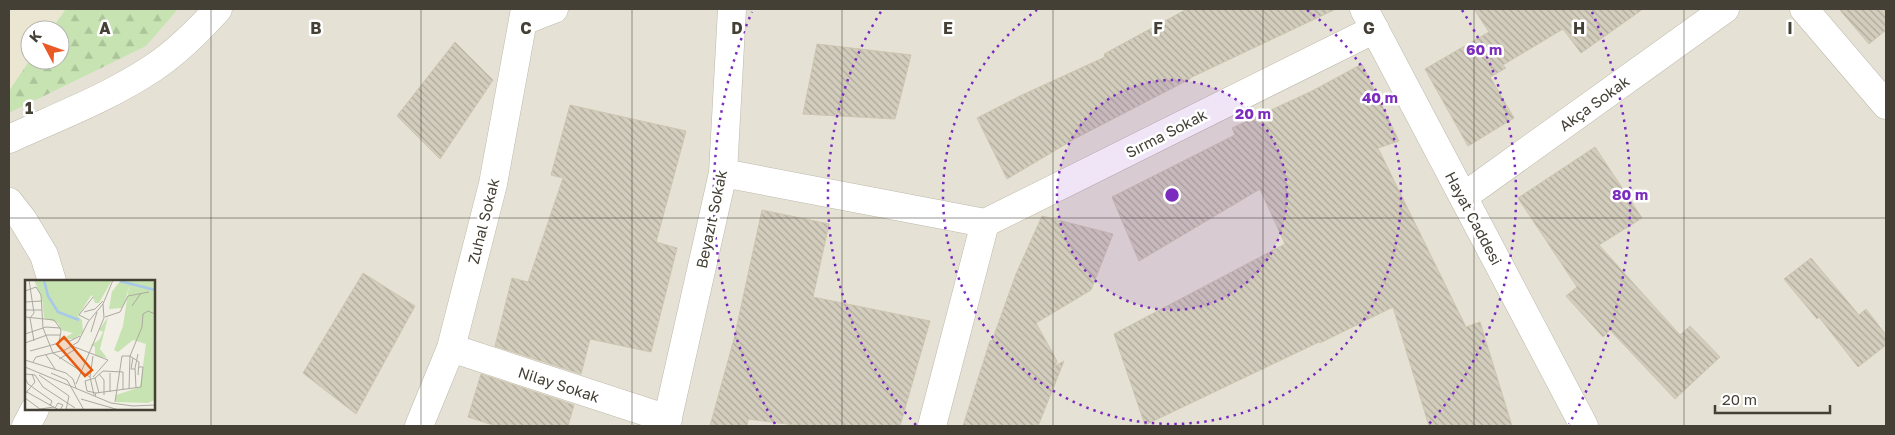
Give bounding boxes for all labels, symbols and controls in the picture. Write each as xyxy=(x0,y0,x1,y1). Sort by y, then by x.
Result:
text: A xyxy=(99,18,111,38)
text: B xyxy=(310,18,322,38)
text: C xyxy=(520,18,532,38)
text: D xyxy=(731,18,743,38)
text: E xyxy=(943,18,953,38)
text: F xyxy=(1153,18,1163,38)
text: G xyxy=(1363,18,1375,38)
text: H xyxy=(1573,18,1585,38)
text: I xyxy=(1787,18,1793,38)
north arrow xyxy=(20,20,70,70)
text: K xyxy=(25,27,45,46)
text: 60 m xyxy=(1466,40,1502,58)
street label: Akça Sokak xyxy=(1555,71,1633,135)
text: 40 m xyxy=(1362,88,1398,106)
text: 1 xyxy=(25,98,33,118)
text: 20 m xyxy=(1235,104,1271,122)
street label: Sırma Sokak xyxy=(1122,105,1210,161)
street label: Beyazıt Sokak xyxy=(692,168,730,270)
street label: Hayat Caddesi xyxy=(1442,168,1506,268)
street label: Zuhal Sokak xyxy=(464,176,502,266)
text: 80 m xyxy=(1612,185,1648,203)
centre of rings xyxy=(1163,186,1181,204)
inset map xyxy=(25,280,155,410)
street label: Nilay Sokak xyxy=(516,362,602,406)
scale bar xyxy=(1715,382,1830,414)
text: 20 m xyxy=(1722,390,1757,408)

